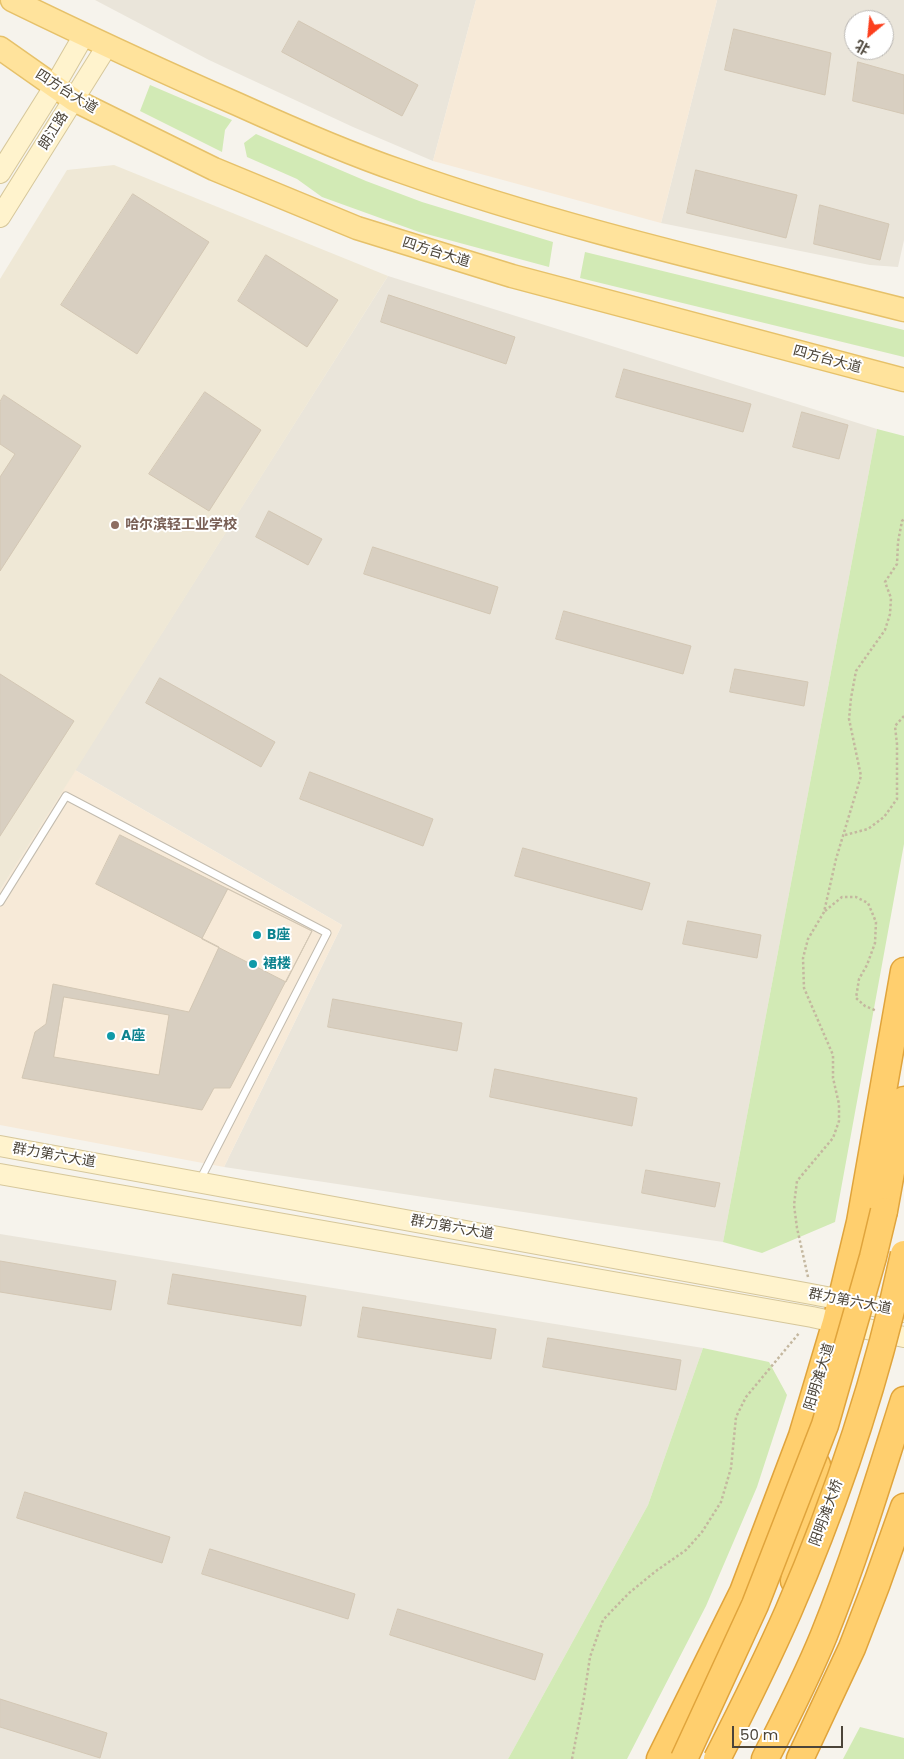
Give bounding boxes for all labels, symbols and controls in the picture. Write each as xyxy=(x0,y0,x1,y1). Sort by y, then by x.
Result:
north arrow xyxy=(844,10,894,60)
text: 北 xyxy=(852,35,873,59)
street label: 四方台大道 xyxy=(32,66,100,118)
street label: 朗江路 xyxy=(36,109,72,153)
street label: 四方台大道 xyxy=(400,235,472,271)
street label: 四方台大道 xyxy=(791,343,863,377)
place label: 哈尔滨轻工业学校 xyxy=(125,517,237,533)
marker: 哈尔滨轻工业学校 xyxy=(109,519,121,531)
place label: B座 xyxy=(267,927,290,943)
marker: B座 xyxy=(251,929,263,941)
place label: 裙楼 xyxy=(263,956,291,972)
marker: 裙楼 xyxy=(247,958,259,970)
place label: A座 xyxy=(121,1028,145,1044)
marker: A座 xyxy=(105,1030,117,1042)
street label: 群力第六大道 xyxy=(11,1140,97,1172)
street label: 群力第六大道 xyxy=(409,1212,495,1244)
street label: 群力第六大道 xyxy=(807,1286,893,1318)
street label: 阳明滩大道 xyxy=(802,1341,838,1413)
street label: 阳明滩大桥 xyxy=(807,1477,847,1549)
scale bar xyxy=(734,1716,845,1748)
text: 50 m xyxy=(740,1724,778,1745)

